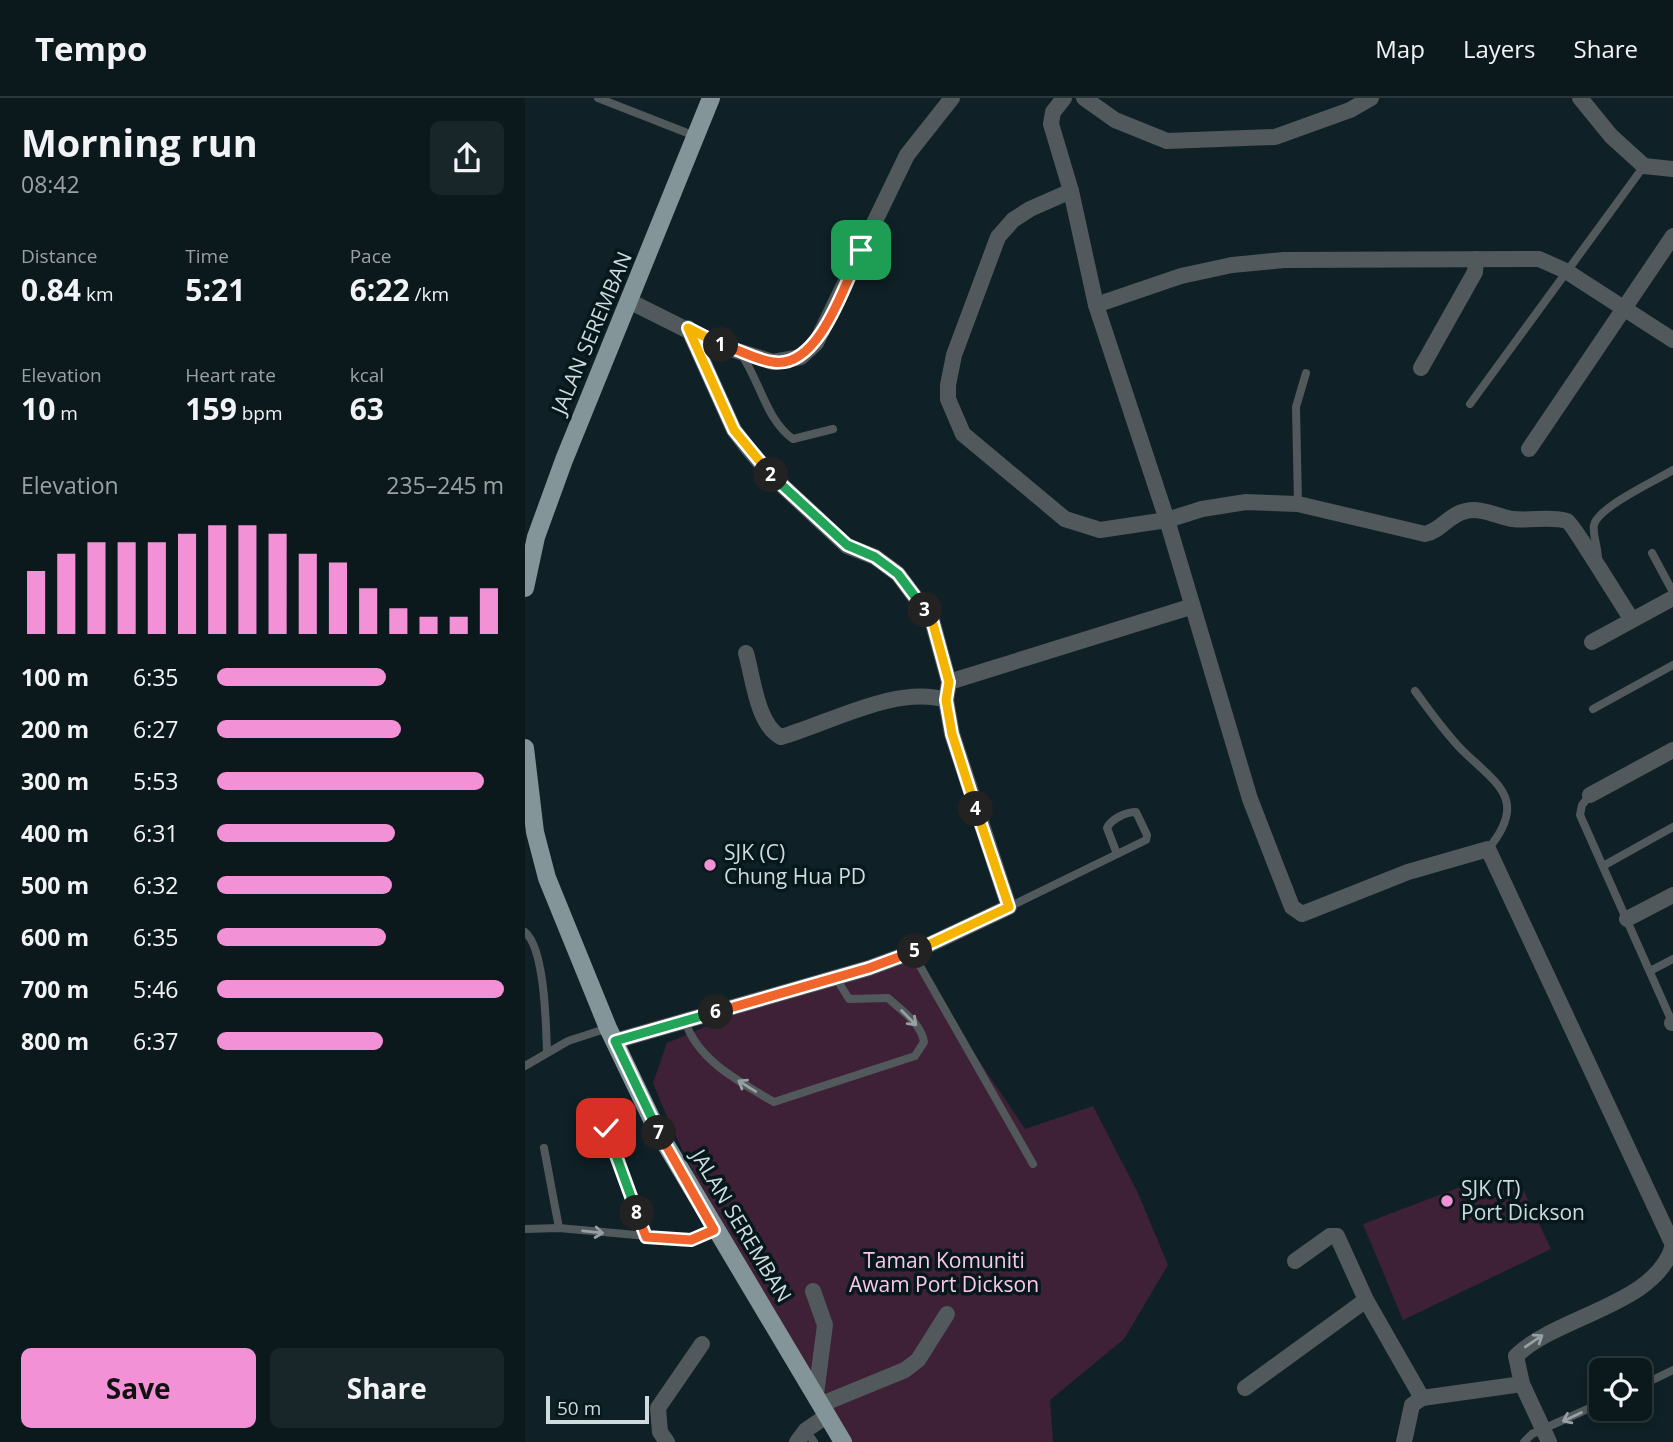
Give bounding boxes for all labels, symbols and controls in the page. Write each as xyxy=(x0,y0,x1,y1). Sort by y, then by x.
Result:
text: Tempo xyxy=(35,26,147,71)
text: Map xyxy=(1375,32,1425,65)
text: Layers xyxy=(1463,32,1536,65)
text: Share xyxy=(1574,32,1638,65)
text: Morning run xyxy=(21,116,258,168)
button: share xyxy=(430,121,504,195)
text: 08:42 xyxy=(21,168,80,200)
pin xyxy=(831,220,891,280)
icon: arrive xyxy=(842,231,880,269)
text: Distance xyxy=(21,243,97,269)
text: Time xyxy=(185,243,229,269)
text: Pace xyxy=(350,243,391,269)
street label: JALAN SEREMBAN xyxy=(543,247,638,420)
text: 0.84 xyxy=(21,269,81,310)
text: 5:21 xyxy=(185,269,245,310)
text: 6:22 xyxy=(350,269,410,310)
text: km xyxy=(81,281,114,307)
text: /km xyxy=(410,281,449,307)
pin: 1 xyxy=(703,328,739,362)
text: 1 xyxy=(715,331,726,357)
text: Elevation xyxy=(21,362,102,388)
text: Heart rate xyxy=(185,362,276,388)
text: kcal xyxy=(350,362,384,388)
text: 10 xyxy=(21,388,55,429)
text: 159 xyxy=(185,388,237,429)
text: 63 xyxy=(350,388,384,429)
text: m xyxy=(55,400,78,426)
text: bpm xyxy=(237,400,283,426)
pin: 2 xyxy=(754,458,789,492)
text: 2 xyxy=(765,461,776,487)
text: Elevation xyxy=(21,469,119,501)
text: 235–245 m xyxy=(386,469,504,501)
pin: 3 xyxy=(907,592,943,628)
text: 3 xyxy=(919,596,930,622)
text: 100 m xyxy=(21,661,89,693)
text: 6:35 xyxy=(133,661,179,693)
text: 200 m xyxy=(21,713,89,745)
text: 6:27 xyxy=(133,713,179,745)
text: 300 m xyxy=(21,765,89,797)
text: 5:53 xyxy=(133,765,179,797)
pin: 4 xyxy=(959,792,993,826)
text: 4 xyxy=(970,795,981,821)
text: 400 m xyxy=(21,817,89,849)
text: 6:31 xyxy=(133,817,179,849)
place label: SJK (C) Chung Hua PD xyxy=(724,838,866,890)
marker: SJK (C) Chung Hua PD xyxy=(702,857,718,873)
text: 500 m xyxy=(21,869,89,901)
text: 6:32 xyxy=(133,869,179,901)
text: 600 m xyxy=(21,921,89,953)
text: 6:35 xyxy=(133,921,179,953)
pin: 5 xyxy=(897,934,933,968)
text: 5 xyxy=(909,937,920,963)
text: 700 m xyxy=(21,973,89,1005)
text: 5:46 xyxy=(133,973,179,1005)
pin: 6 xyxy=(699,995,733,1030)
text: 6 xyxy=(710,998,721,1024)
one-way arrow xyxy=(900,1009,917,1026)
text: 800 m xyxy=(21,1025,89,1057)
text: 6:37 xyxy=(133,1025,179,1057)
one-way arrow xyxy=(738,1078,757,1093)
pin xyxy=(576,1098,636,1158)
icon: check xyxy=(587,1109,625,1147)
pin: 7 xyxy=(641,1116,677,1150)
text: 7 xyxy=(653,1119,664,1145)
street label: JALAN SEREMBAN xyxy=(684,1142,799,1307)
place label: SJK (T) Port Dickson xyxy=(1461,1174,1585,1226)
marker: SJK (T) Port Dickson xyxy=(1439,1193,1455,1209)
pin: 8 xyxy=(619,1196,655,1230)
text: 8 xyxy=(631,1199,642,1225)
one-way arrow xyxy=(581,1226,604,1239)
park label: Taman Komuniti Awam Port Dickson xyxy=(849,1246,1039,1298)
one-way arrow xyxy=(1524,1334,1544,1348)
button: Save xyxy=(21,1348,256,1428)
button: Share xyxy=(270,1348,504,1428)
map controls xyxy=(1589,1358,1652,1421)
button: locate xyxy=(1589,1358,1652,1421)
scale bar xyxy=(546,1393,649,1425)
text: 50 m xyxy=(557,1395,601,1421)
one-way arrow xyxy=(1562,1411,1583,1424)

